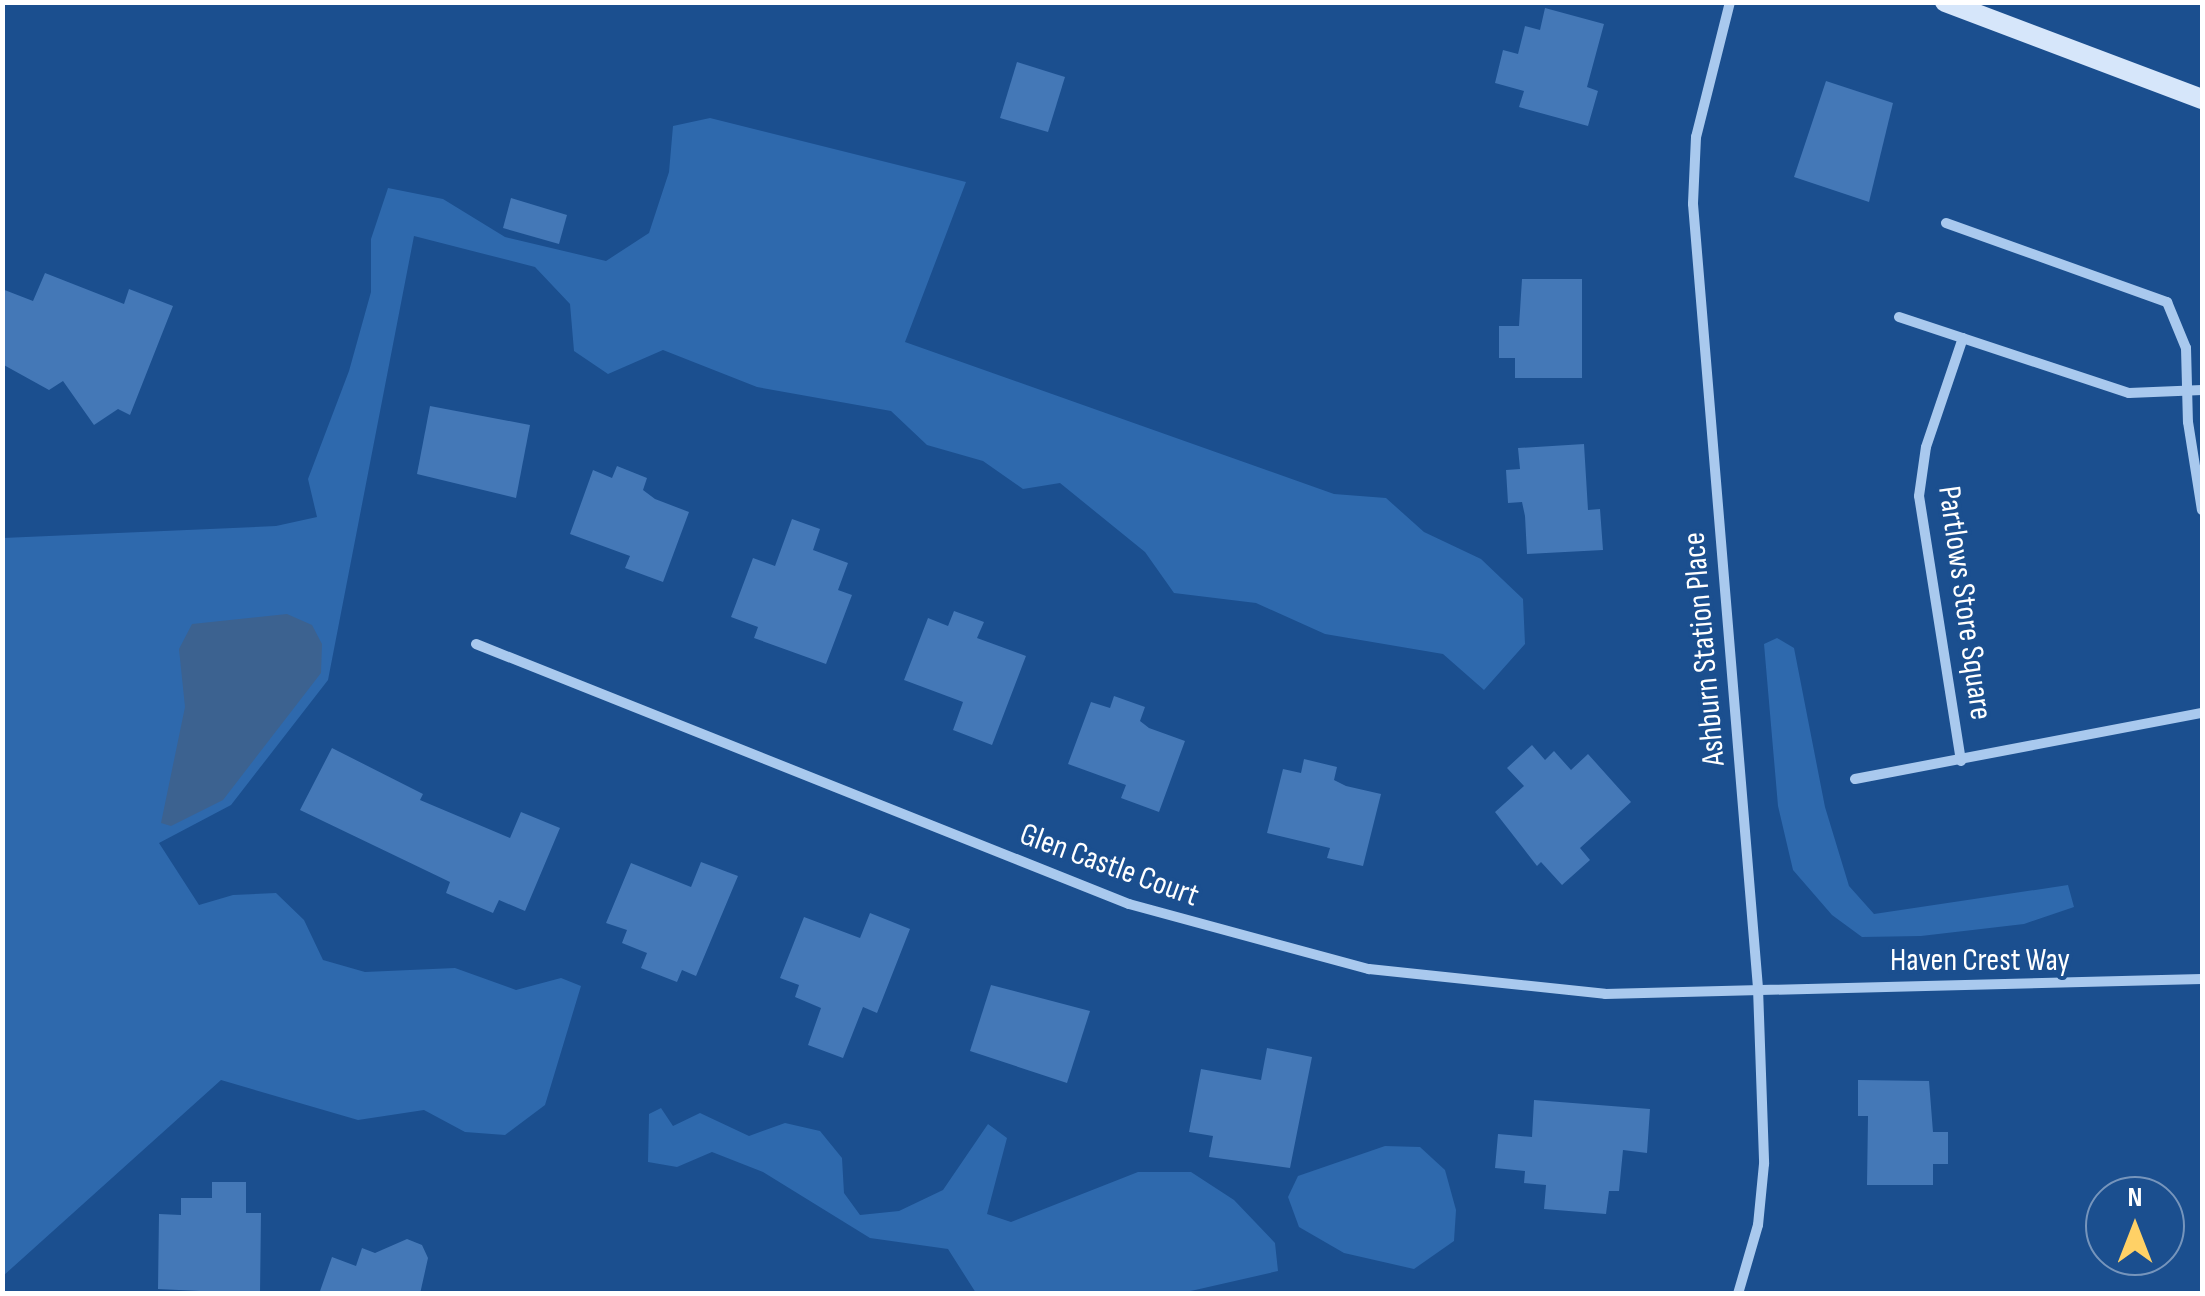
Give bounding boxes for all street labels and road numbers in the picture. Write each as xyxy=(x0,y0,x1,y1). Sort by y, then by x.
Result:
street label: Partlows Store Square xyxy=(1929,484,1999,722)
street label: Ashburn Station Place xyxy=(1676,531,1734,767)
street label: Glen Castle Court xyxy=(1014,816,1204,916)
street label: Haven Crest Way xyxy=(1890,942,2070,980)

